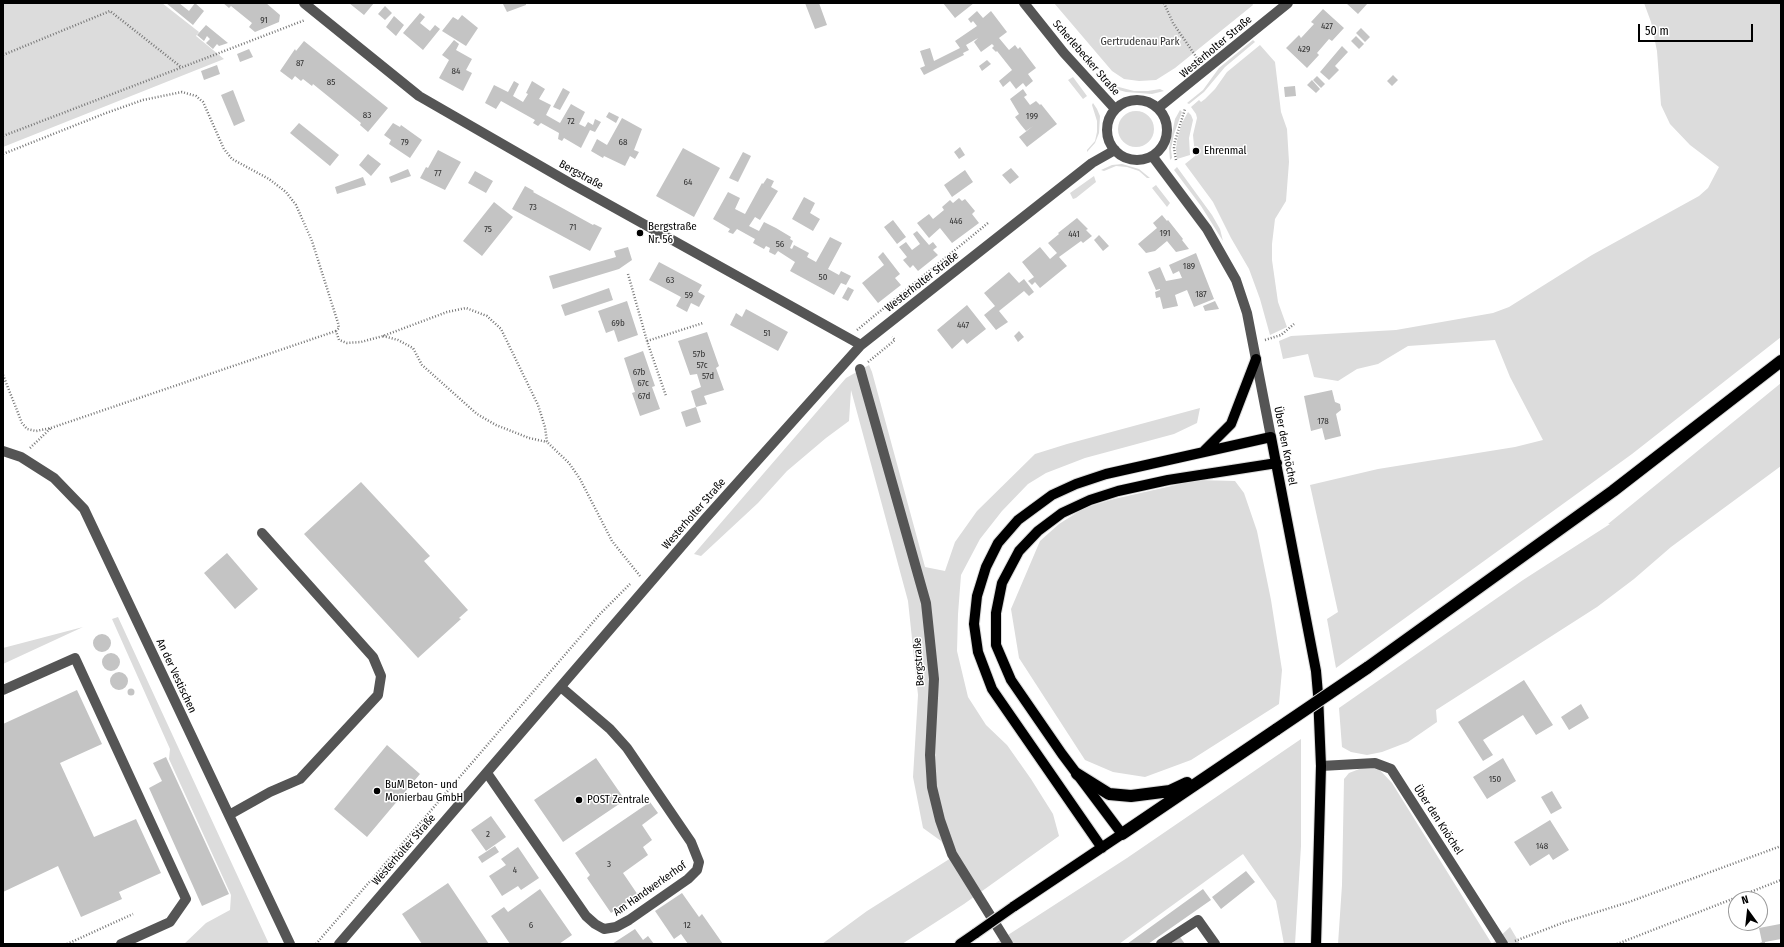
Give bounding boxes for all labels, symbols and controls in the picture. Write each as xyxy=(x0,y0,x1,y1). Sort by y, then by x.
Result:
street label: Westerholter Straße xyxy=(1177,13,1255,81)
house number: 91 xyxy=(260,15,268,25)
scale bar xyxy=(1640,16,1755,42)
street label: Scherlebecker Straße xyxy=(1050,18,1122,98)
house number: 427 xyxy=(1321,21,1333,31)
text: 50 m xyxy=(1645,24,1669,38)
park label: Gertrudenau Park xyxy=(1100,35,1180,49)
house number: 429 xyxy=(1298,44,1310,54)
house number: 87 xyxy=(296,58,304,68)
house number: 84 xyxy=(452,66,460,76)
house number: 85 xyxy=(327,77,335,87)
house number: 83 xyxy=(363,110,371,120)
house number: 199 xyxy=(1026,111,1038,121)
house number: 72 xyxy=(567,116,575,126)
house number: 79 xyxy=(401,137,409,147)
house number: 68 xyxy=(619,137,627,147)
place label: Ehrenmal xyxy=(1204,144,1246,158)
marker: Ehrenmal xyxy=(1191,146,1201,156)
street label: Bergstraße xyxy=(556,157,606,193)
house number: 77 xyxy=(434,168,442,178)
house number: 64 xyxy=(684,177,692,187)
house number: 73 xyxy=(529,202,537,212)
house number: 446 xyxy=(949,216,963,226)
place label: Bergstraße Nr. 56 xyxy=(648,220,697,246)
house number: 71 xyxy=(569,222,577,232)
house number: 75 xyxy=(484,224,492,234)
marker: Bergstraße Nr. 56 xyxy=(635,228,645,238)
house number: 191 xyxy=(1159,228,1171,238)
house number: 441 xyxy=(1068,229,1080,239)
house number: 56 xyxy=(776,239,784,249)
street label: Westerholter Straße xyxy=(882,249,962,315)
house number: 189 xyxy=(1183,261,1195,271)
house number: 50 xyxy=(819,272,827,282)
house number: 63 xyxy=(666,275,674,285)
house number: 187 xyxy=(1195,289,1207,299)
house number: 59 xyxy=(685,290,693,300)
house number: 69b xyxy=(611,318,625,328)
house number: 447 xyxy=(957,320,969,330)
house number: 51 xyxy=(763,328,771,338)
house number: 57b xyxy=(693,349,705,359)
house number: 57c xyxy=(696,360,708,370)
house number: 67b xyxy=(633,367,645,377)
house number: 57d xyxy=(702,371,714,381)
house number: 67c xyxy=(637,378,649,388)
house number: 67d xyxy=(638,391,650,401)
street label: Über den Knöchel xyxy=(1271,405,1299,487)
house number: 178 xyxy=(1317,416,1329,426)
street label: Westerholter Straße xyxy=(659,476,729,552)
street label: An der Vestischen xyxy=(153,637,199,715)
street label: Bergstraße xyxy=(911,637,927,687)
house number: 150 xyxy=(1489,774,1501,784)
place label: BuM Beton- und Monierbau GmbH xyxy=(385,778,463,804)
street label: Über den Knöchel xyxy=(1411,783,1465,857)
marker: BuM Beton- und Monierbau GmbH xyxy=(372,786,382,796)
place label: POST Zentrale xyxy=(587,793,649,807)
marker: POST Zentrale xyxy=(574,795,584,805)
street label: Westerholter Straße xyxy=(369,812,439,888)
house number: 2 xyxy=(486,829,490,839)
house number: 148 xyxy=(1536,841,1548,851)
house number: 3 xyxy=(607,859,611,869)
street label: Am Handwerkerhof xyxy=(611,859,689,919)
house number: 4 xyxy=(513,865,517,875)
north arrow xyxy=(1728,891,1768,931)
text: N xyxy=(1740,893,1750,907)
house number: 6 xyxy=(529,920,533,930)
house number: 12 xyxy=(683,920,691,930)

